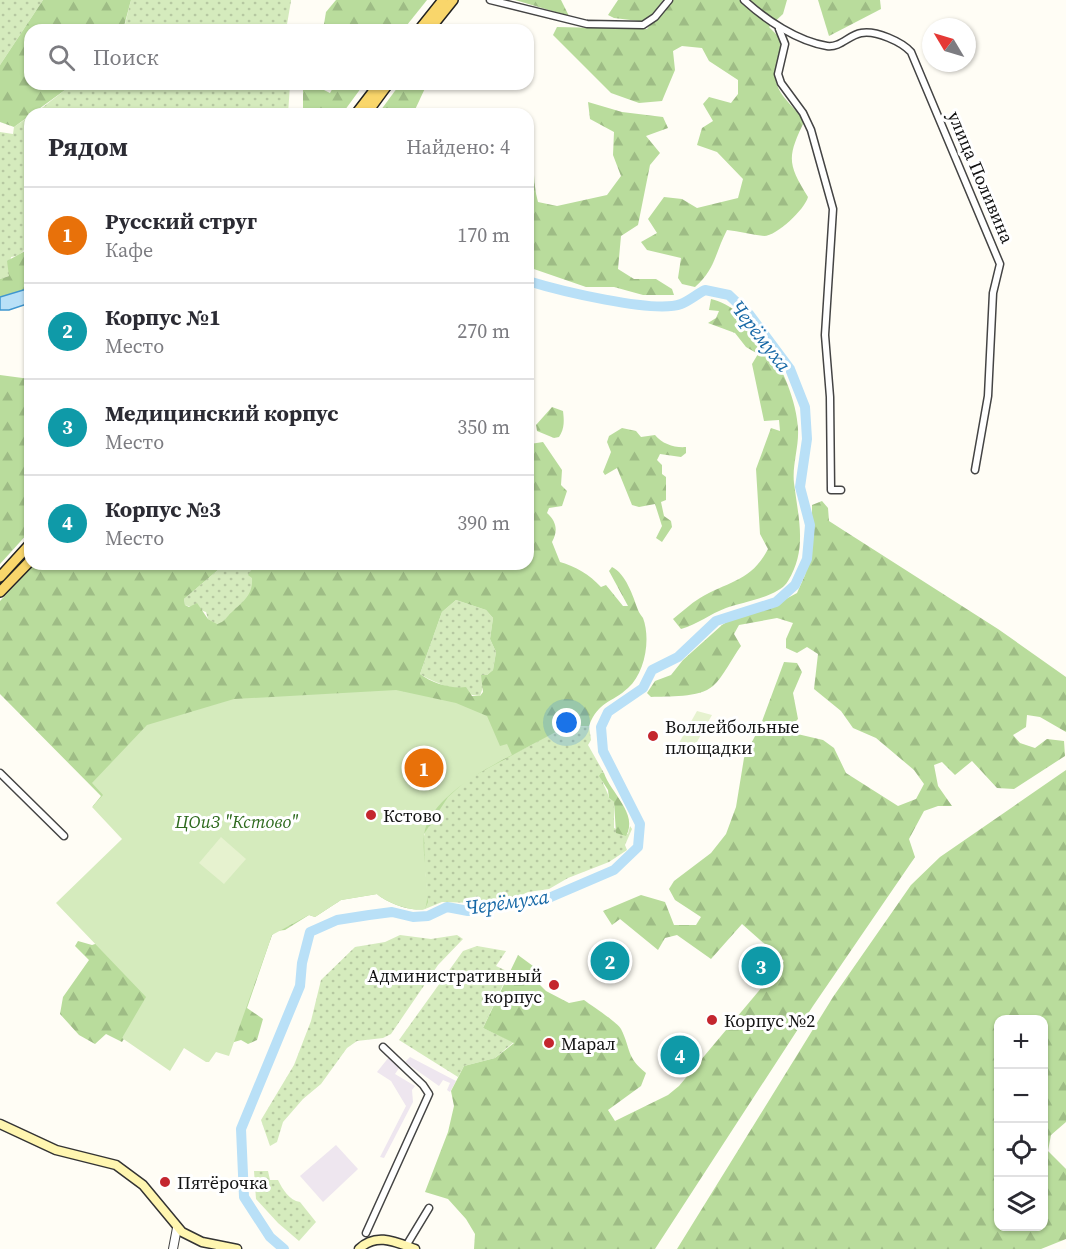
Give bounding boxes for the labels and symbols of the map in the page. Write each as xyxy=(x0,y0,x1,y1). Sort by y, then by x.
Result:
north arrow xyxy=(922,18,976,72)
street label: улица Поливина xyxy=(942,107,1020,248)
water label: Черёмуха xyxy=(724,294,798,378)
your location xyxy=(552,708,581,737)
place label: Воллейбольные площадки xyxy=(665,714,800,760)
marker: Воллейбольные площадки xyxy=(646,729,660,743)
pin: 1 xyxy=(404,746,444,790)
place label: Кстово xyxy=(383,803,442,828)
marker: Кстово xyxy=(364,808,378,822)
park label: ЦОиЗ "Кстово" xyxy=(175,809,299,834)
water label: Черёмуха xyxy=(464,882,551,922)
pin: 2 xyxy=(590,938,630,984)
pin: 3 xyxy=(742,944,780,988)
place label: Административный корпус xyxy=(368,963,542,1009)
marker: Административный корпус xyxy=(547,978,561,992)
place label: Корпус №2 xyxy=(724,1008,815,1033)
marker: Корпус №2 xyxy=(705,1013,719,1027)
place label: Марал xyxy=(561,1031,616,1056)
pin: 4 xyxy=(660,1032,700,1078)
marker: Марал xyxy=(542,1036,556,1050)
place label: Пятёрочка xyxy=(177,1170,269,1195)
marker: Пятёрочка xyxy=(158,1175,172,1189)

